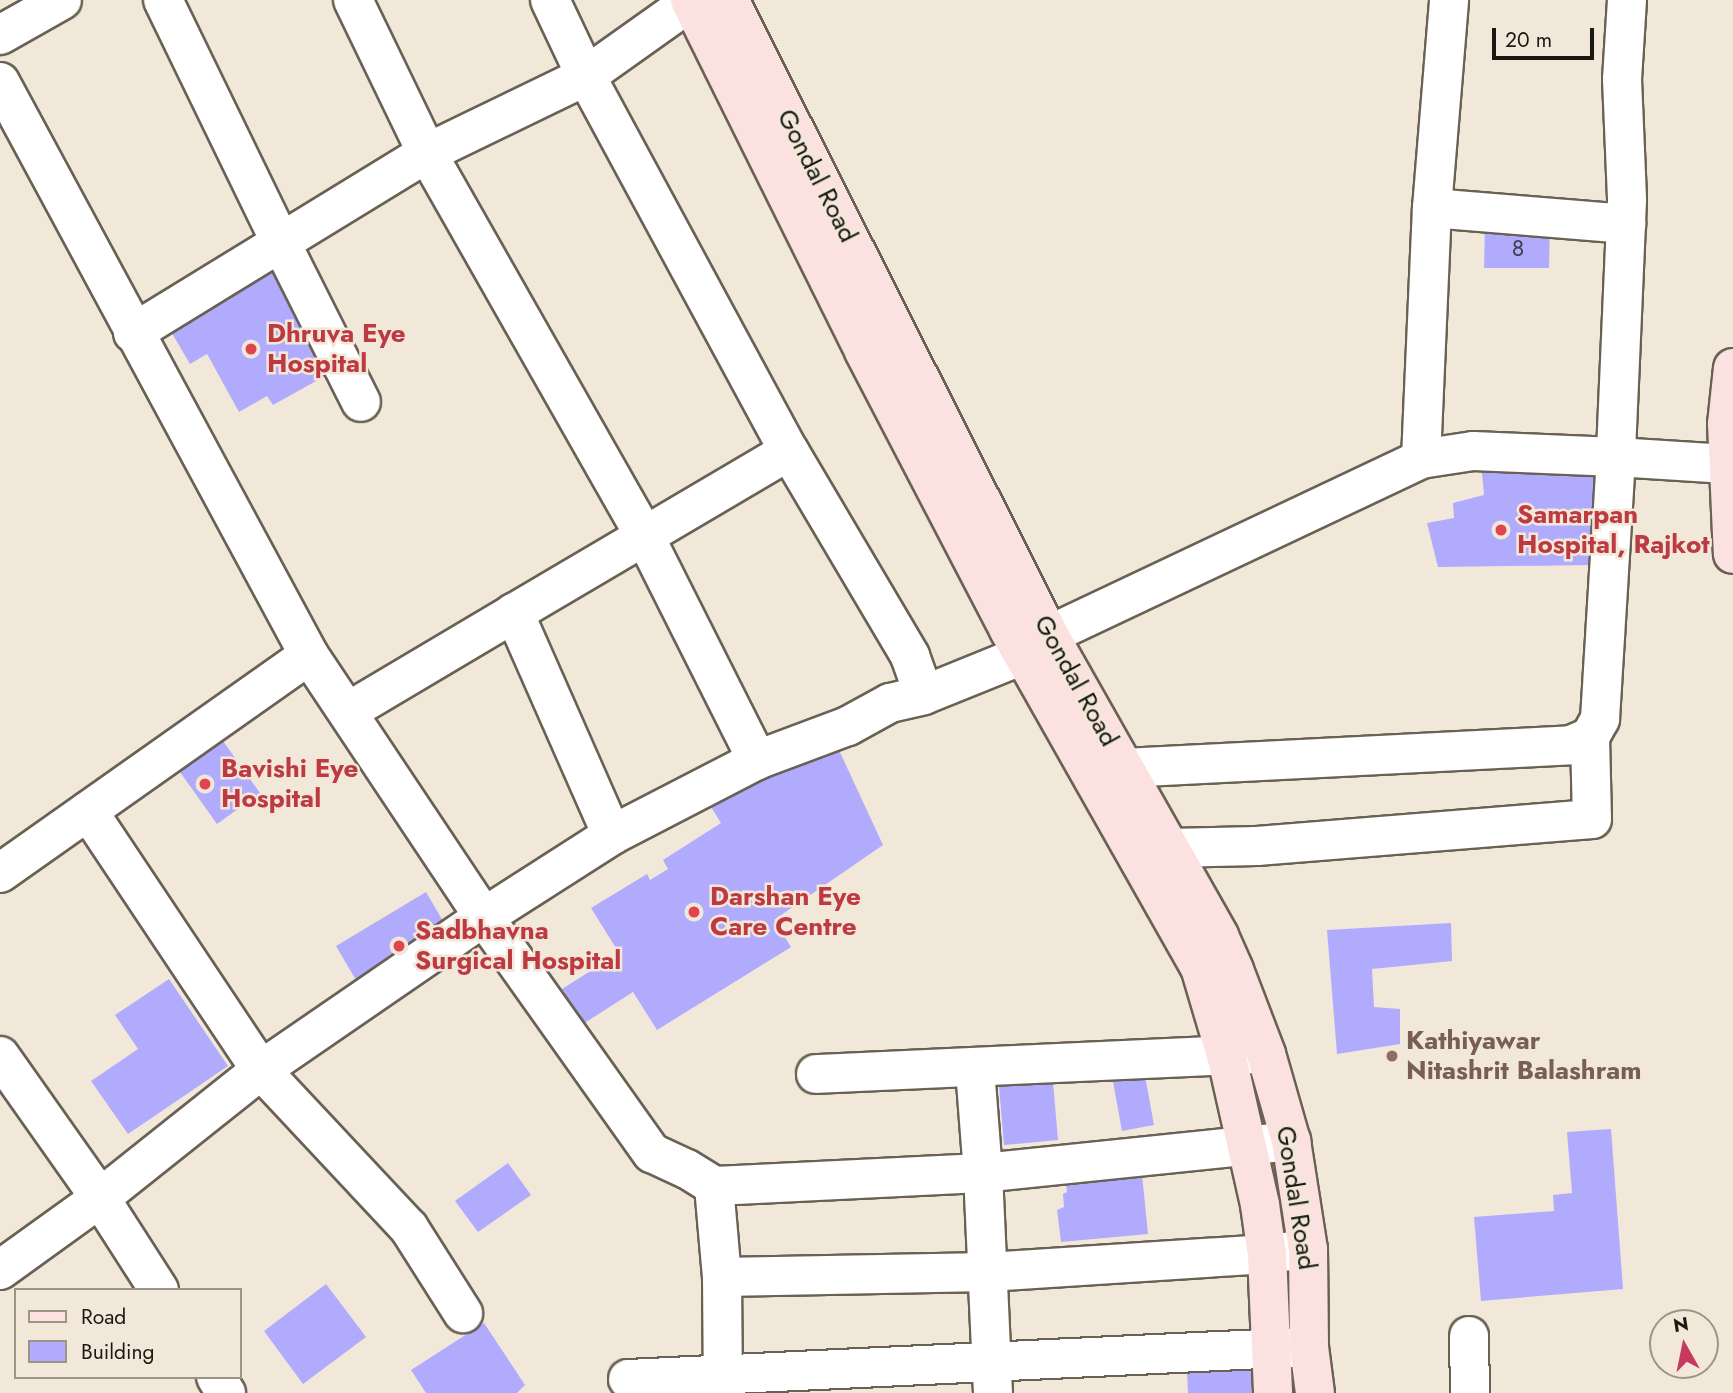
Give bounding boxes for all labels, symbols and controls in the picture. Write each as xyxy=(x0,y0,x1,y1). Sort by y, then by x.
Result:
scale bar xyxy=(1495,14,1596,58)
text: 20 m xyxy=(1505,25,1552,55)
street label: Gondal Road xyxy=(770,104,864,248)
house number: 8 xyxy=(1512,234,1524,262)
place label: Dhruva Eye Hospital xyxy=(267,318,406,380)
marker: Dhruva Eye Hospital xyxy=(241,339,261,359)
place label: Samarpan Hospital, Rajkot xyxy=(1517,499,1710,560)
marker: Samarpan Hospital, Rajkot xyxy=(1491,520,1511,540)
street label: Gondal Road xyxy=(1027,610,1125,752)
place label: Bavishi Eye Hospital xyxy=(221,753,358,814)
marker: Bavishi Eye Hospital xyxy=(195,774,215,794)
place label: Darshan Eye Care Centre xyxy=(710,881,861,942)
marker: Darshan Eye Care Centre xyxy=(684,902,704,922)
place label: Sadbhavna Surgical Hospital xyxy=(415,915,621,976)
marker: Sadbhavna Surgical Hospital xyxy=(389,936,409,956)
place label: Kathiyawar Nitashrit Balashram xyxy=(1406,1025,1642,1086)
marker: Kathiyawar Nitashrit Balashram xyxy=(1384,1048,1400,1064)
street label: Gondal Road xyxy=(1269,1124,1323,1272)
legend xyxy=(14,1288,242,1379)
text: Road xyxy=(81,1302,126,1332)
north arrow xyxy=(1649,1309,1719,1379)
text: N xyxy=(1671,1310,1691,1339)
text: Building xyxy=(81,1337,154,1367)

